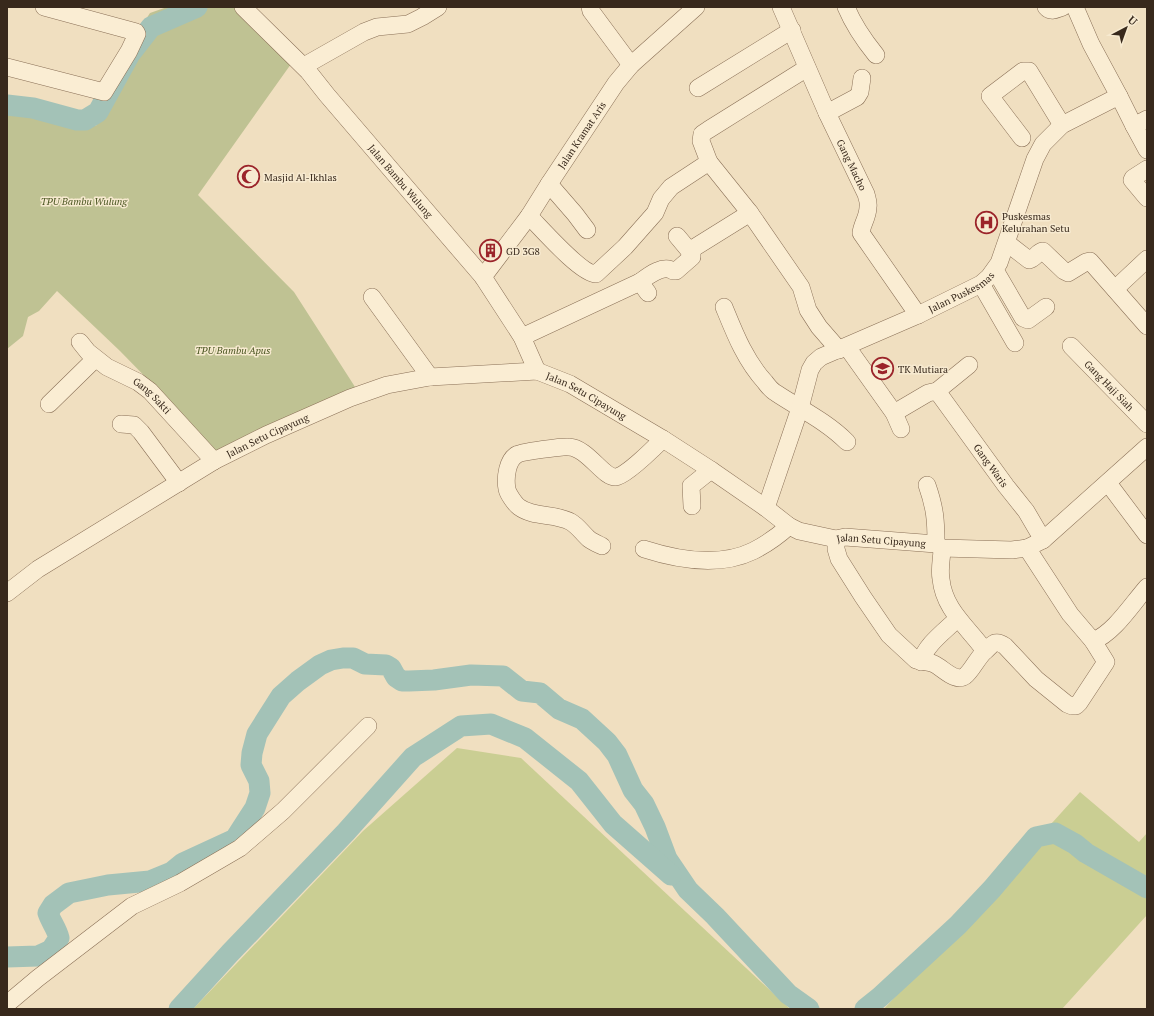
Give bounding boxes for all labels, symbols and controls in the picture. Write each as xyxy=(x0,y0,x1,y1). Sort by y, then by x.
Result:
north arrow xyxy=(1106,8,1146,48)
text: U xyxy=(1125,13,1140,28)
street label: Jalan Kramat Aris xyxy=(555,99,609,171)
street label: Gang Macho xyxy=(834,137,870,193)
street label: Jalan Bambu Wulung xyxy=(365,141,436,221)
mosque icon: Masjid Al-Ikhlas xyxy=(235,164,261,190)
place label: Masjid Al-Ikhlas xyxy=(264,171,337,184)
park label: TPU Bambu Wulung xyxy=(41,195,128,208)
hospital icon: Puskesmas Kelurahan Setu xyxy=(974,209,1000,235)
place label: Puskesmas Kelurahan Setu xyxy=(1002,210,1070,235)
building icon: GD 3G8 xyxy=(478,238,504,264)
place label: GD 3G8 xyxy=(506,245,540,258)
street label: Jalan Puskesmas xyxy=(926,269,997,315)
park label: TPU Bambu Apus xyxy=(196,344,270,357)
school or university icon: TK Mutiara xyxy=(869,356,895,382)
street label: Gang Haji Siah xyxy=(1082,357,1137,414)
place label: TK Mutiara xyxy=(898,363,948,376)
street label: Jalan Setu Cipayung xyxy=(544,369,629,423)
street label: Gang Sakti xyxy=(131,374,174,416)
street label: Jalan Setu Cipayung xyxy=(224,410,311,460)
street label: Gang Waris xyxy=(971,441,1011,490)
street label: Jalan Setu Cipayung xyxy=(835,531,927,550)

